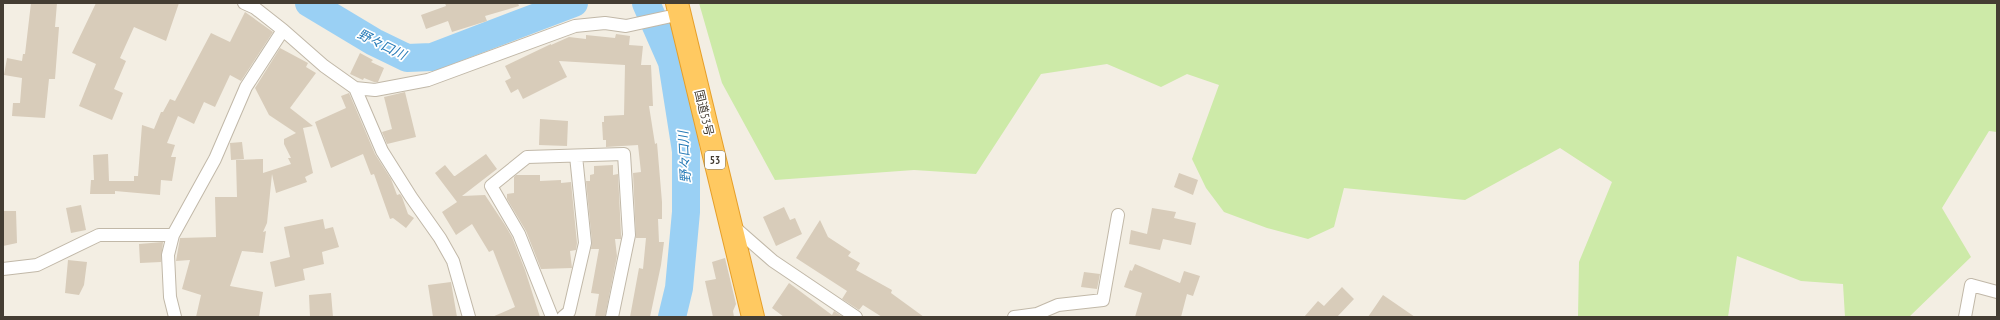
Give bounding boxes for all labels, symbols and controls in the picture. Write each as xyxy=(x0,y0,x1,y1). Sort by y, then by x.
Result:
water label: 野々口川 xyxy=(355,25,411,64)
street label: 国道53号 xyxy=(692,88,717,137)
water label: 野々口川 xyxy=(675,129,694,183)
road number: 53 xyxy=(705,151,725,169)

